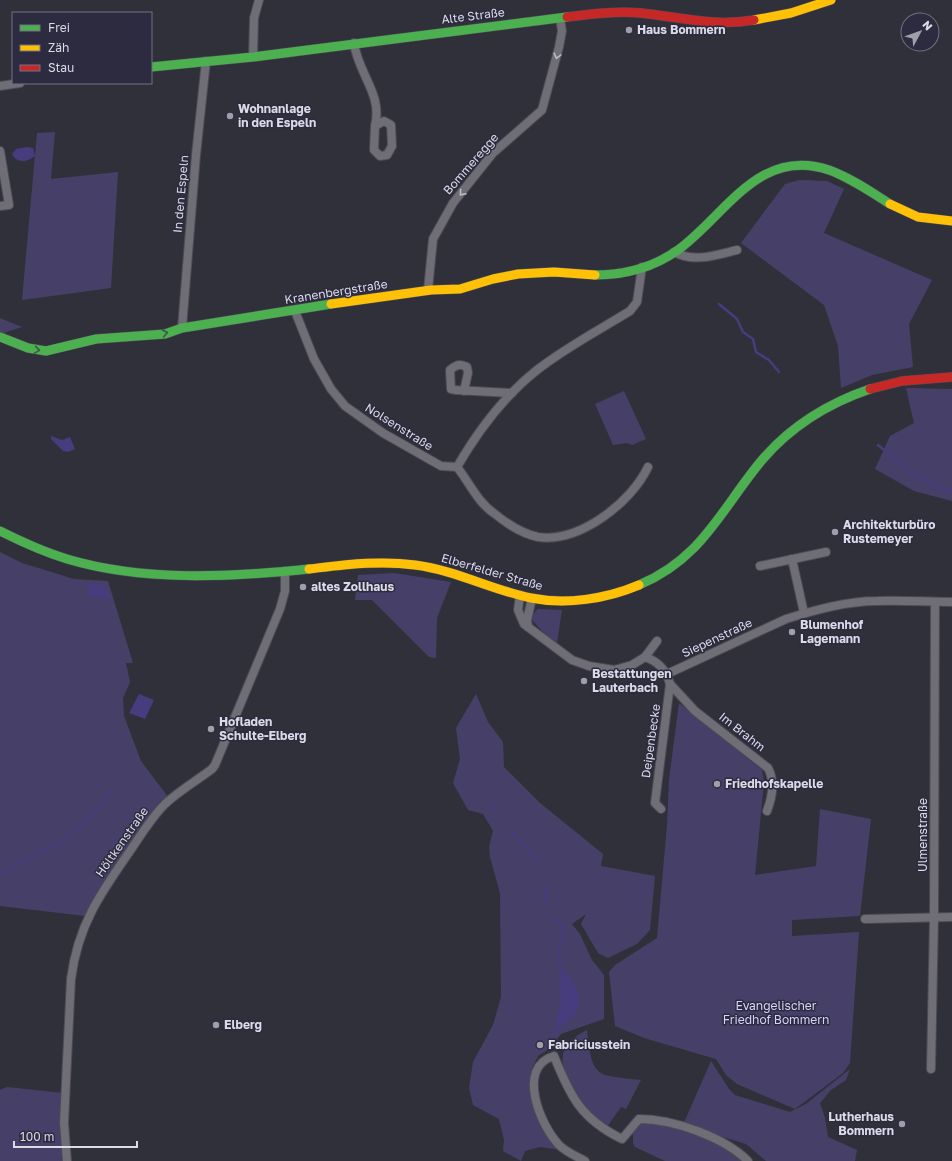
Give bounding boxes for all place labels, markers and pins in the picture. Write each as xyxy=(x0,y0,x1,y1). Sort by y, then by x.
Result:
place label: Haus Bommern xyxy=(637,22,726,37)
marker: Haus Bommern xyxy=(624,25,634,35)
place label: Wohnanlage in den Espeln xyxy=(238,101,316,130)
marker: Wohnanlage in den Espeln xyxy=(225,111,235,121)
place label: Architekturbüro Rustemeyer xyxy=(843,517,935,546)
marker: Architekturbüro Rustemeyer xyxy=(830,527,840,537)
place label: altes Zollhaus xyxy=(311,579,394,594)
marker: altes Zollhaus xyxy=(298,582,308,592)
place label: Blumenhof Lagemann xyxy=(800,617,864,646)
marker: Blumenhof Lagemann xyxy=(787,627,797,637)
place label: Bestattungen Lauterbach xyxy=(592,666,672,695)
marker: Bestattungen Lauterbach xyxy=(579,676,589,686)
place label: Hofladen Schulte-Elberg xyxy=(219,714,306,743)
marker: Hofladen Schulte-Elberg xyxy=(206,724,216,734)
place label: Friedhofskapelle xyxy=(725,776,823,791)
marker: Friedhofskapelle xyxy=(712,779,722,789)
place label: Elberg xyxy=(224,1017,262,1032)
marker: Elberg xyxy=(211,1020,221,1030)
place label: Fabriciusstein xyxy=(548,1037,630,1052)
marker: Fabriciusstein xyxy=(535,1040,545,1050)
place label: Lutherhaus Bommern xyxy=(828,1109,894,1138)
marker: Lutherhaus Bommern xyxy=(897,1119,907,1129)

